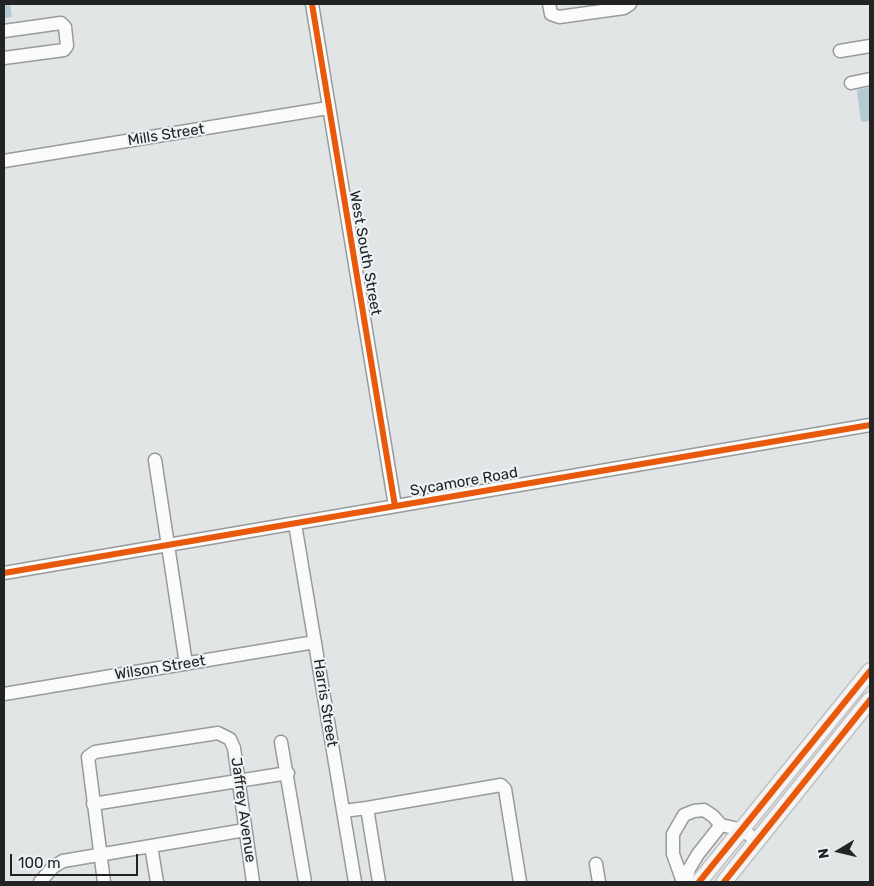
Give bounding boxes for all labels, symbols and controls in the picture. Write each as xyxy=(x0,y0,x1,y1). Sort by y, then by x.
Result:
street label: Mills Street xyxy=(126,120,206,150)
street label: West South Street xyxy=(345,189,385,317)
street label: Sycamore Road xyxy=(409,464,519,500)
street label: Wilson Street xyxy=(113,652,207,684)
street label: Harris Street xyxy=(309,658,341,748)
street label: Jaffrey Avenue xyxy=(227,756,259,864)
north arrow xyxy=(814,826,864,876)
scale bar xyxy=(12,844,140,876)
text: N xyxy=(815,847,833,860)
text: 100 m xyxy=(18,854,60,872)

